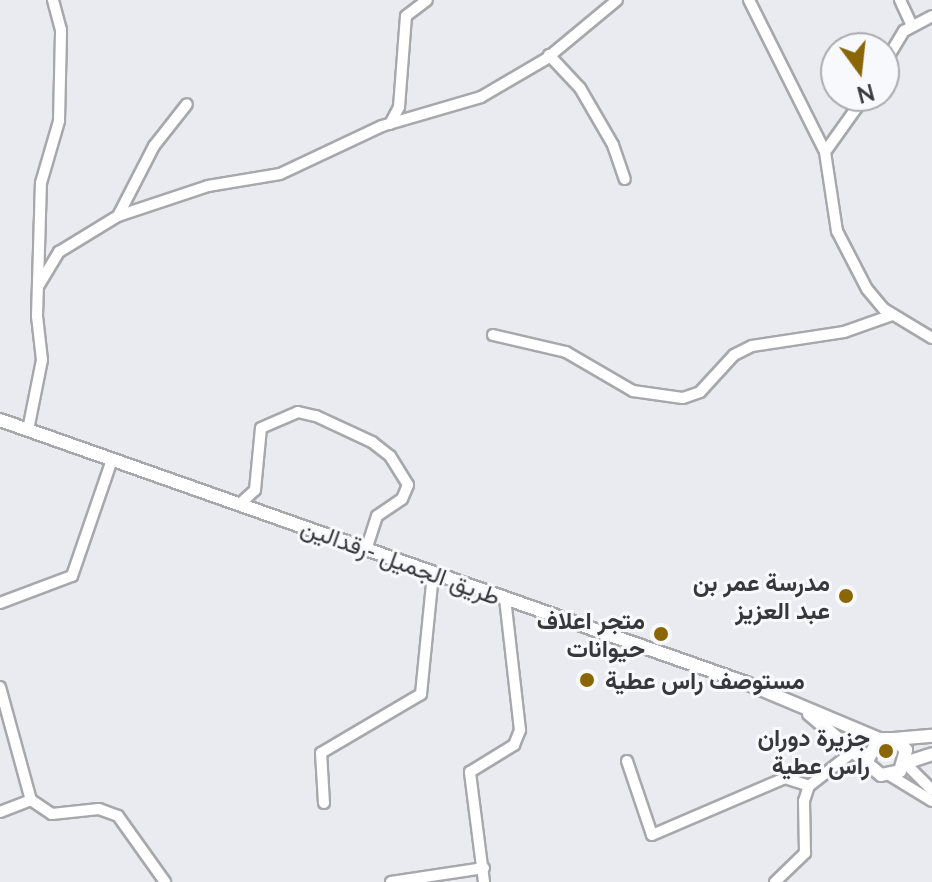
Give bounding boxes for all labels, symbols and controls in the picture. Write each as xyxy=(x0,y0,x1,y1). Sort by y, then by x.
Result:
north arrow xyxy=(820,32,900,112)
text: N xyxy=(854,78,878,109)
street label: طريق الجميل -رقدالين xyxy=(297,512,505,610)
place label: مدرسة عمر بن عبد العزيز xyxy=(693,568,830,624)
marker: مدرسة عمر بن عبد العزيز xyxy=(837,587,855,605)
place label: متجر اعلاف حيوانات xyxy=(537,606,645,662)
marker: متجر اعلاف حيوانات xyxy=(652,625,670,643)
place label: مستوصف راس عطية xyxy=(605,666,805,694)
marker: مستوصف راس عطية xyxy=(576,669,598,691)
place label: جزيرة دوران راس عطية xyxy=(757,723,870,779)
marker: جزيرة دوران راس عطية xyxy=(877,742,895,760)

